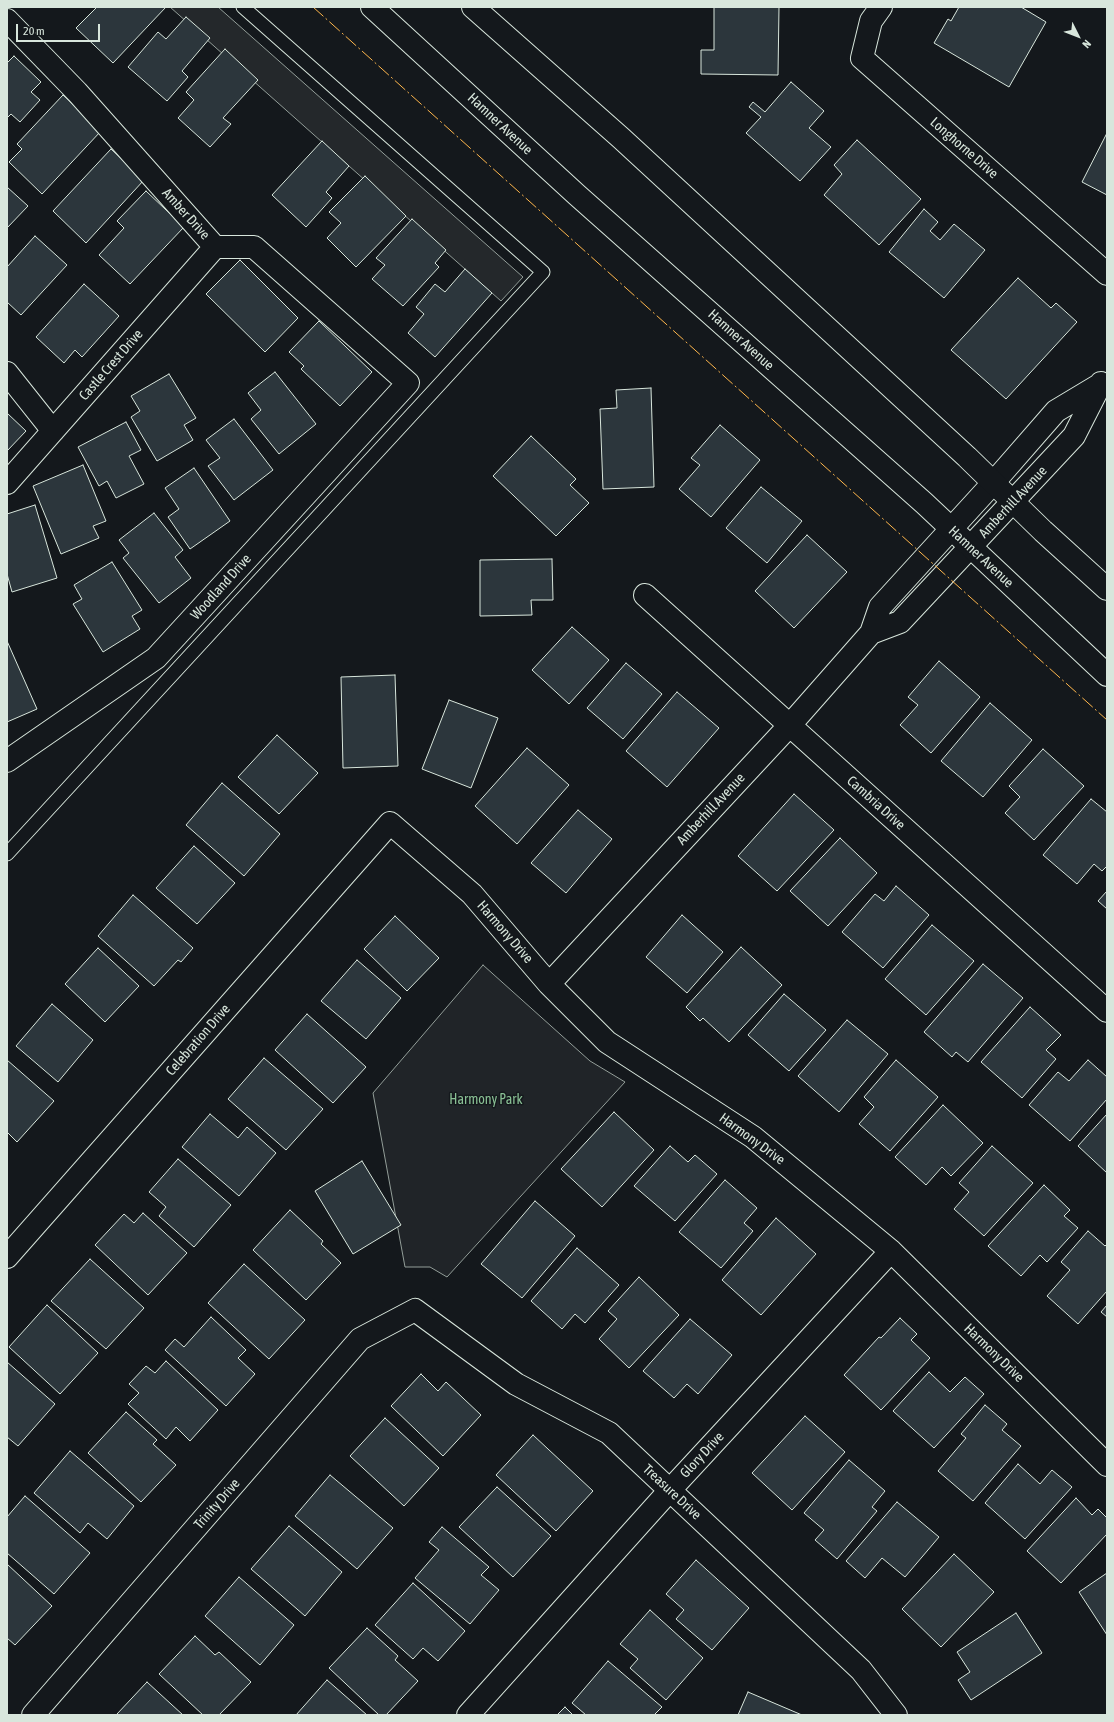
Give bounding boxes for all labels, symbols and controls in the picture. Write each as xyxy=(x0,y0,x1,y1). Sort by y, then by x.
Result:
scale bar xyxy=(18,16,102,42)
north arrow xyxy=(1058,16,1098,56)
text: 20 m xyxy=(23,24,45,38)
text: N xyxy=(1080,38,1094,50)
street label: Hamner Avenue xyxy=(464,90,536,158)
street label: Longhorne Drive xyxy=(927,114,1001,182)
street label: Amber Drive xyxy=(159,185,213,243)
street label: Hamner Avenue xyxy=(705,306,777,374)
street label: Castle Crest Drive xyxy=(76,326,146,404)
street label: Amberhill Avenue xyxy=(975,463,1051,541)
street label: Hamner Avenue xyxy=(945,523,1017,591)
street label: Woodland Drive xyxy=(187,551,255,623)
street label: Amberhill Avenue xyxy=(673,770,749,848)
street label: Cambria Drive xyxy=(843,773,909,833)
street label: Harmony Drive xyxy=(473,897,537,967)
street label: Celebration Drive xyxy=(162,1001,234,1079)
park label: Harmony Park xyxy=(449,1092,523,1108)
street label: Harmony Drive xyxy=(716,1110,788,1168)
street label: Harmony Drive xyxy=(960,1320,1028,1386)
street label: Glory Drive xyxy=(677,1429,727,1481)
street label: Treasure Drive xyxy=(639,1461,705,1523)
street label: Trinity Drive xyxy=(190,1475,244,1533)

